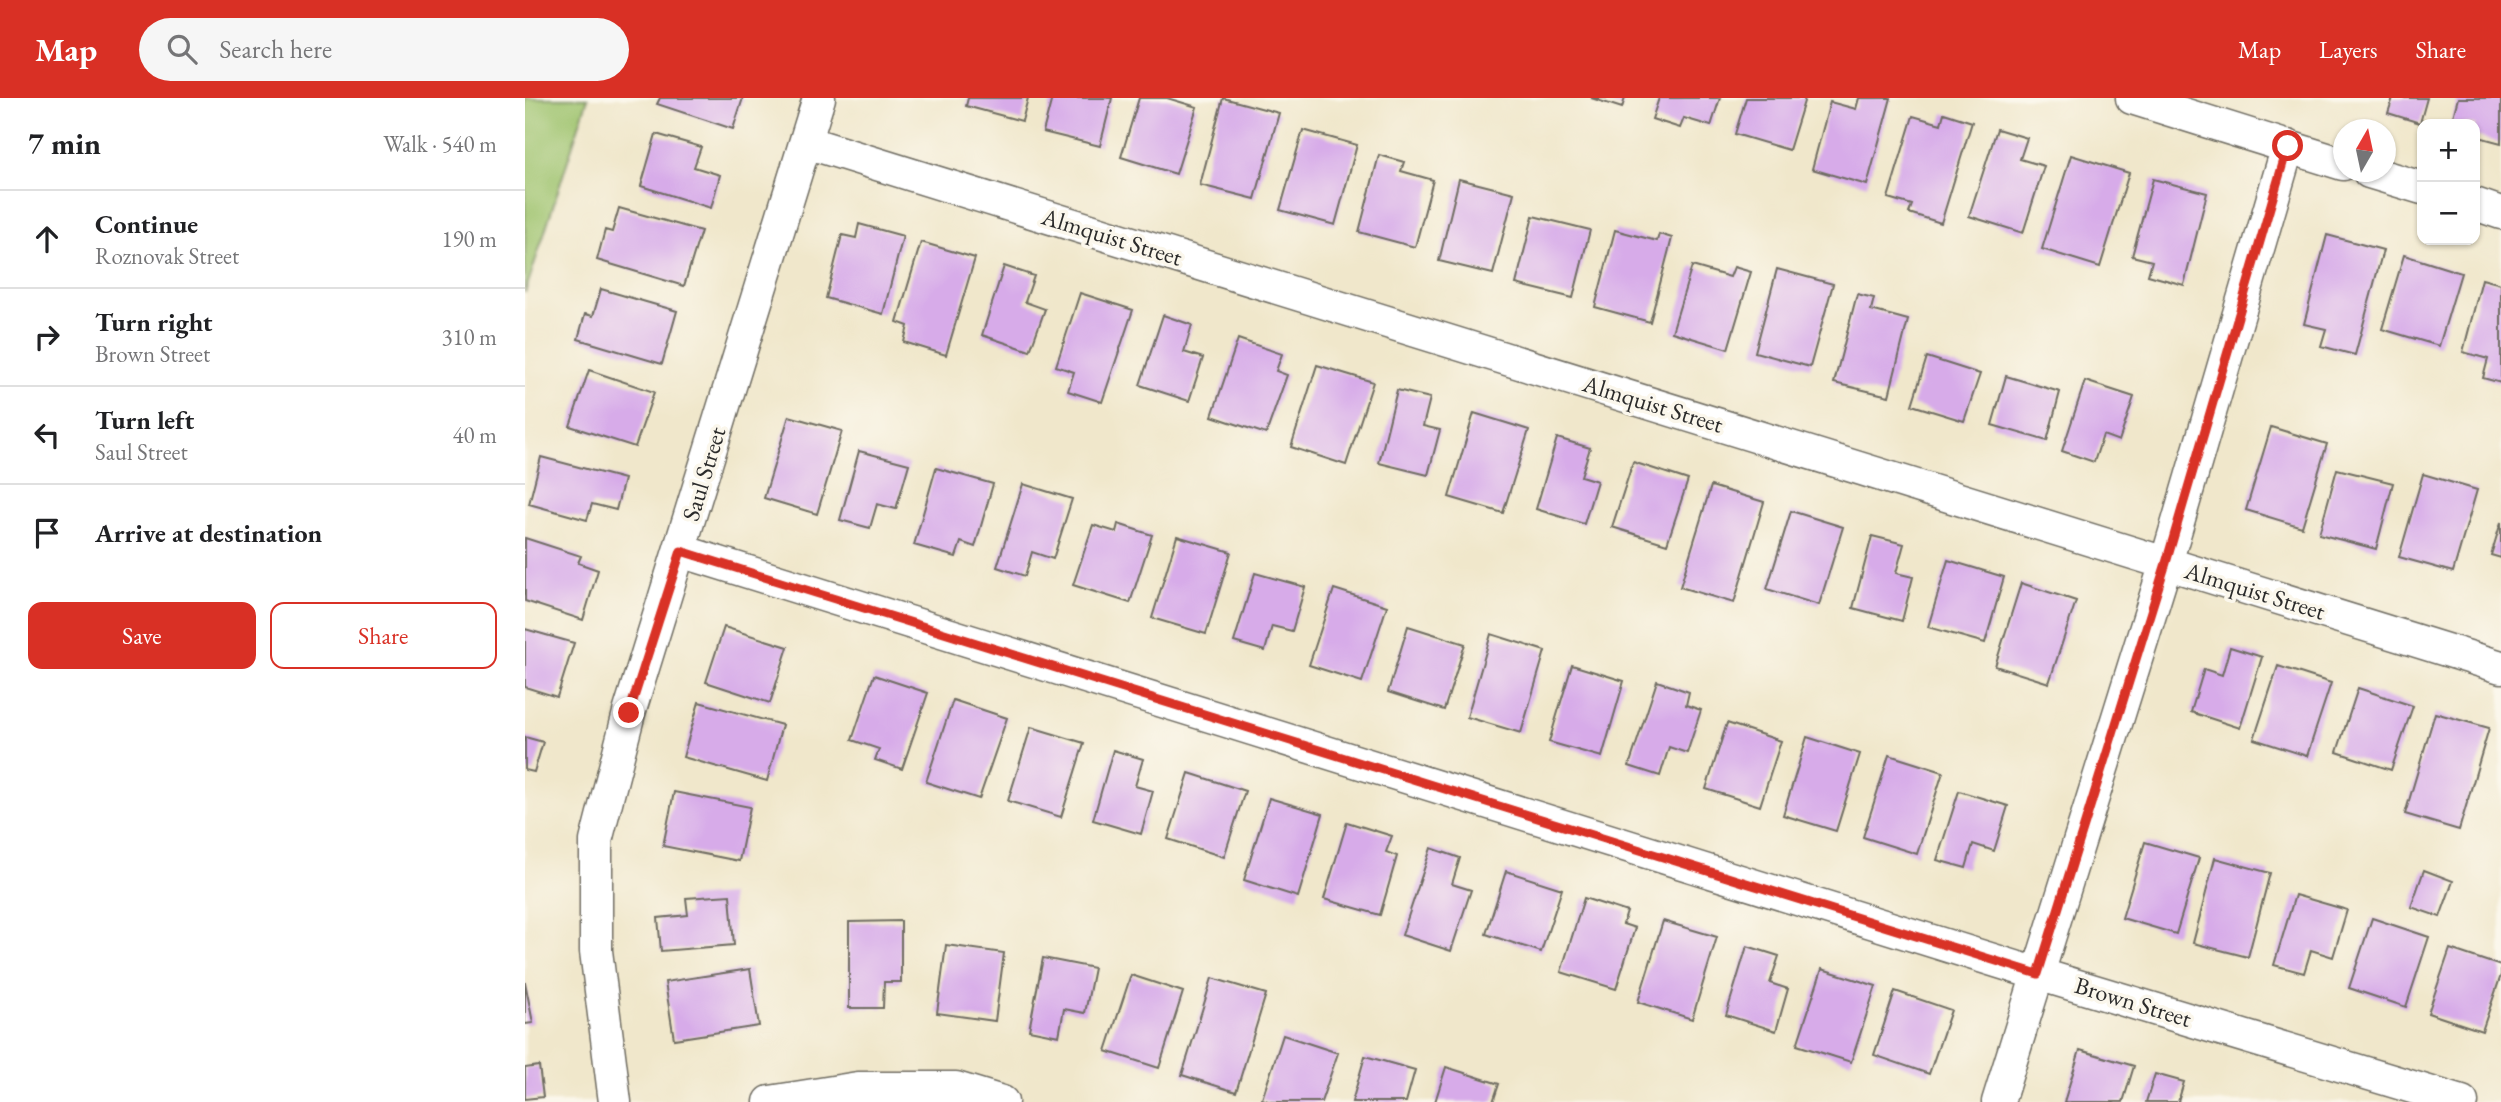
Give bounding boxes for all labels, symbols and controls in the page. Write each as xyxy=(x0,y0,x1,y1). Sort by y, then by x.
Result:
search box xyxy=(139,18,629,81)
text: Map xyxy=(35,28,97,71)
icon: search xyxy=(163,30,201,68)
text: Search here xyxy=(219,32,332,66)
text: Map xyxy=(2238,34,2281,65)
text: Layers xyxy=(2319,34,2378,65)
text: Share xyxy=(2416,34,2466,65)
north arrow xyxy=(2333,119,2396,182)
map controls xyxy=(2417,119,2480,245)
button: + xyxy=(2417,119,2480,182)
text: 7 min xyxy=(28,124,101,163)
text: Walk · 540 m xyxy=(383,129,497,159)
route start xyxy=(2272,130,2303,161)
button: − xyxy=(2417,182,2480,245)
street label: Almquist Street xyxy=(1037,200,1186,273)
text: Continue xyxy=(95,207,198,241)
icon: ahead xyxy=(28,220,66,258)
text: 190 m xyxy=(441,224,497,254)
text: Roznovak Street xyxy=(95,241,239,271)
text: Turn right xyxy=(95,305,213,339)
icon: right xyxy=(28,318,66,356)
text: 310 m xyxy=(441,322,497,352)
text: Brown Street xyxy=(95,339,210,369)
street label: Almquist Street xyxy=(1578,367,1727,440)
text: Turn left xyxy=(95,403,194,437)
icon: left xyxy=(28,416,66,454)
text: 40 m xyxy=(452,420,497,450)
street label: Saul Street xyxy=(675,423,733,525)
text: Saul Street xyxy=(95,437,188,467)
icon: arrive xyxy=(28,514,66,552)
text: Arrive at destination xyxy=(95,516,322,550)
street label: Almquist Street xyxy=(2180,554,2329,627)
button: Save xyxy=(28,602,256,669)
button: Share xyxy=(270,602,497,669)
route end xyxy=(613,697,644,728)
street label: Brown Street xyxy=(2071,969,2196,1034)

